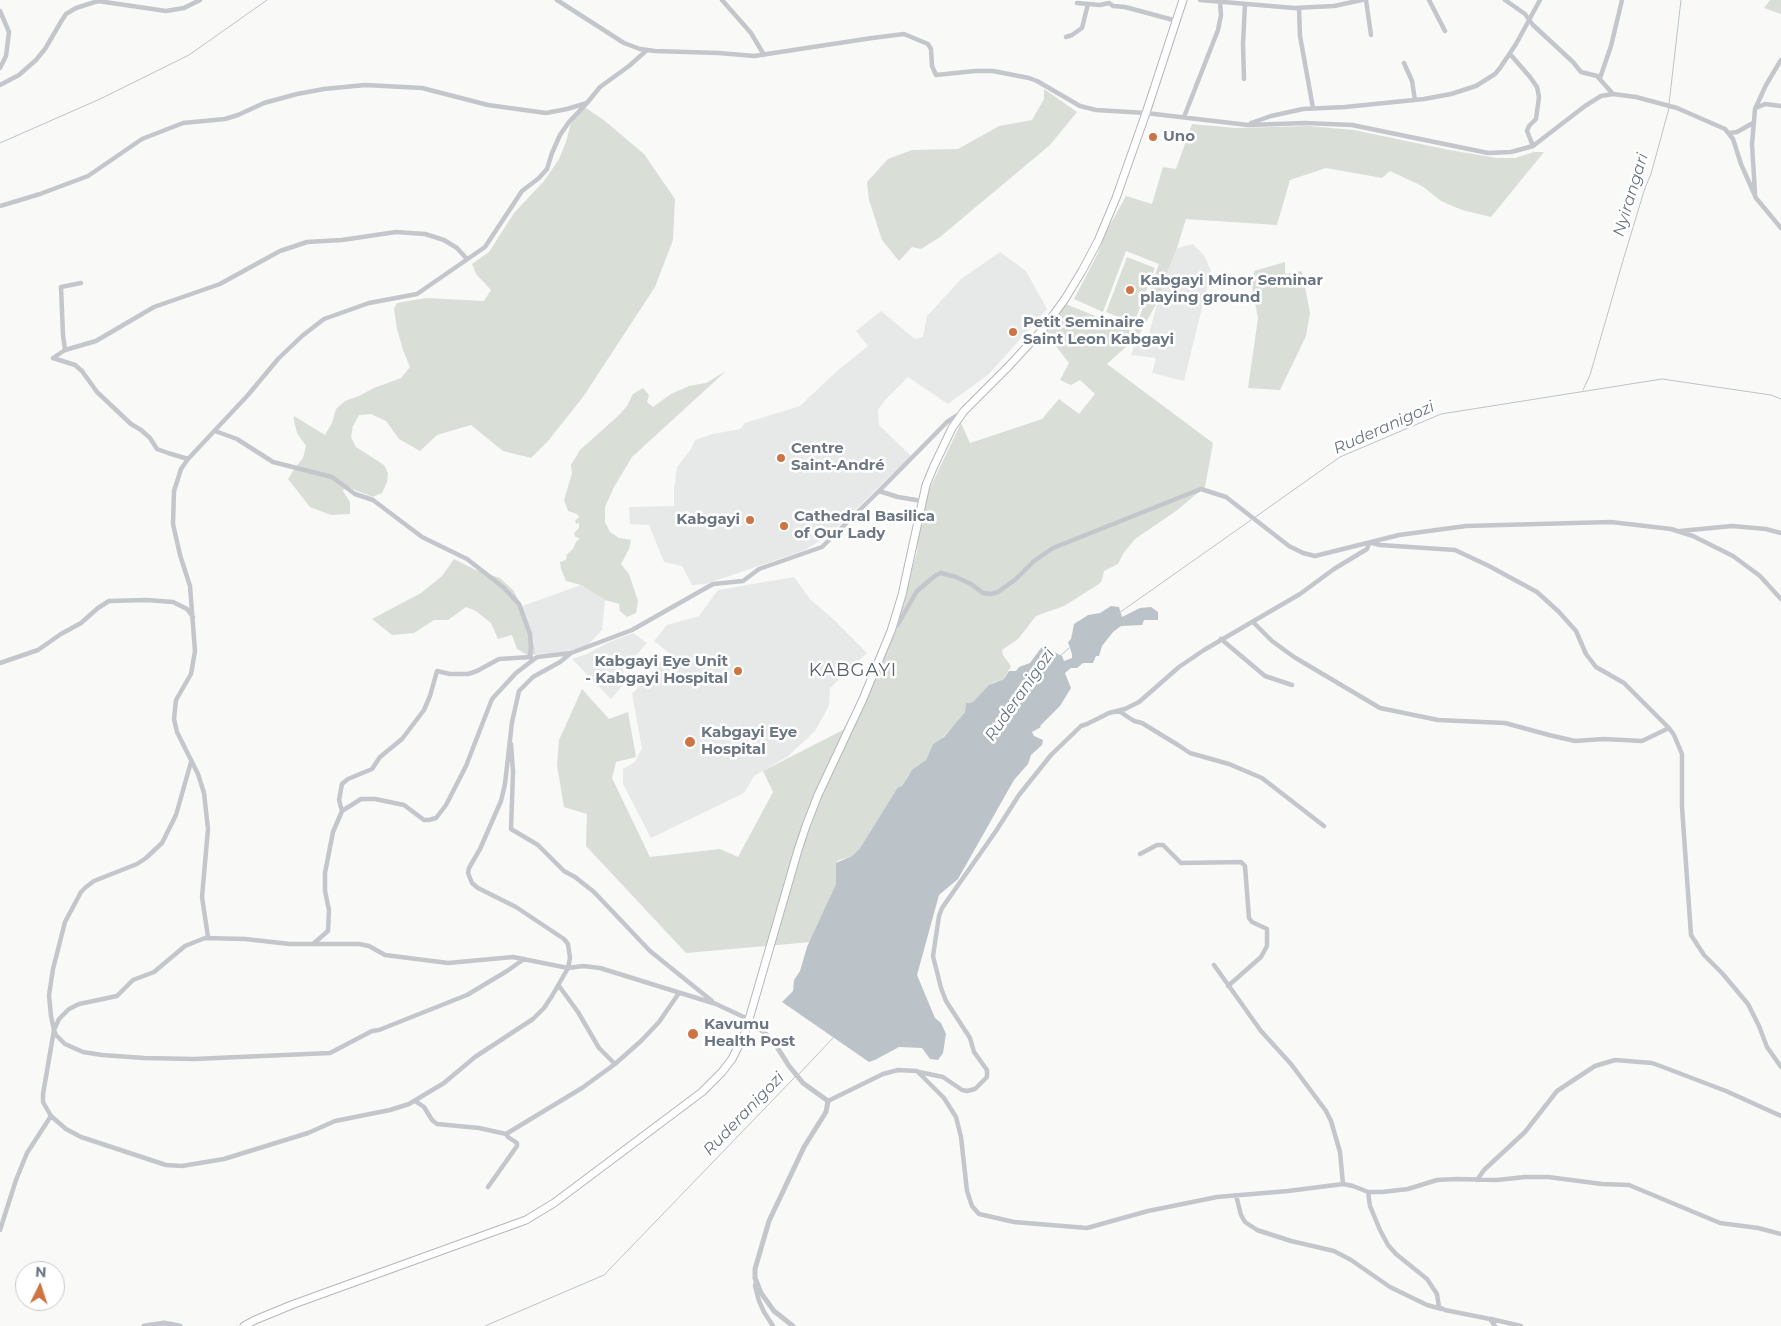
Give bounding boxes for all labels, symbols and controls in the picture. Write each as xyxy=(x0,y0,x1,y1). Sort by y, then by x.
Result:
place label: Uno xyxy=(1163,128,1195,146)
marker: Uno xyxy=(1147,131,1159,143)
water label: Nyirangari xyxy=(1609,151,1653,239)
place label: Kabgayi Minor Seminar playing ground xyxy=(1140,272,1323,307)
marker: Kabgayi Minor Seminar playing ground xyxy=(1124,284,1136,296)
place label: Petit Seminaire Saint Leon Kabgayi xyxy=(1023,314,1174,349)
marker: Petit Seminaire Saint Leon Kabgayi xyxy=(1007,326,1019,338)
water label: Ruderanigozi xyxy=(1331,397,1437,459)
place label: Centre Saint-André xyxy=(791,440,885,475)
marker: Centre Saint-André xyxy=(775,452,787,464)
place label: Cathedral Basilica of Our Lady xyxy=(794,508,935,543)
place label: Kabgayi xyxy=(676,511,740,529)
marker: Kabgayi xyxy=(744,514,756,526)
marker: Cathedral Basilica of Our Lady xyxy=(778,520,790,532)
water label: Ruderanigozi xyxy=(981,645,1059,745)
place label: Kabgayi Eye Unit - Kabgayi Hospital xyxy=(585,653,728,688)
district label: KABGAYI xyxy=(808,660,898,682)
marker: Kabgayi Eye Unit - Kabgayi Hospital xyxy=(732,665,744,677)
place label: Kabgayi Eye Hospital xyxy=(701,724,797,759)
marker: Kabgayi Eye Hospital xyxy=(683,735,697,749)
place label: Kavumu Health Post xyxy=(704,1016,795,1051)
marker: Kavumu Health Post xyxy=(686,1027,700,1041)
water label: Ruderanigozi xyxy=(699,1068,789,1160)
north arrow xyxy=(15,1261,65,1311)
text: N xyxy=(35,1263,47,1281)

